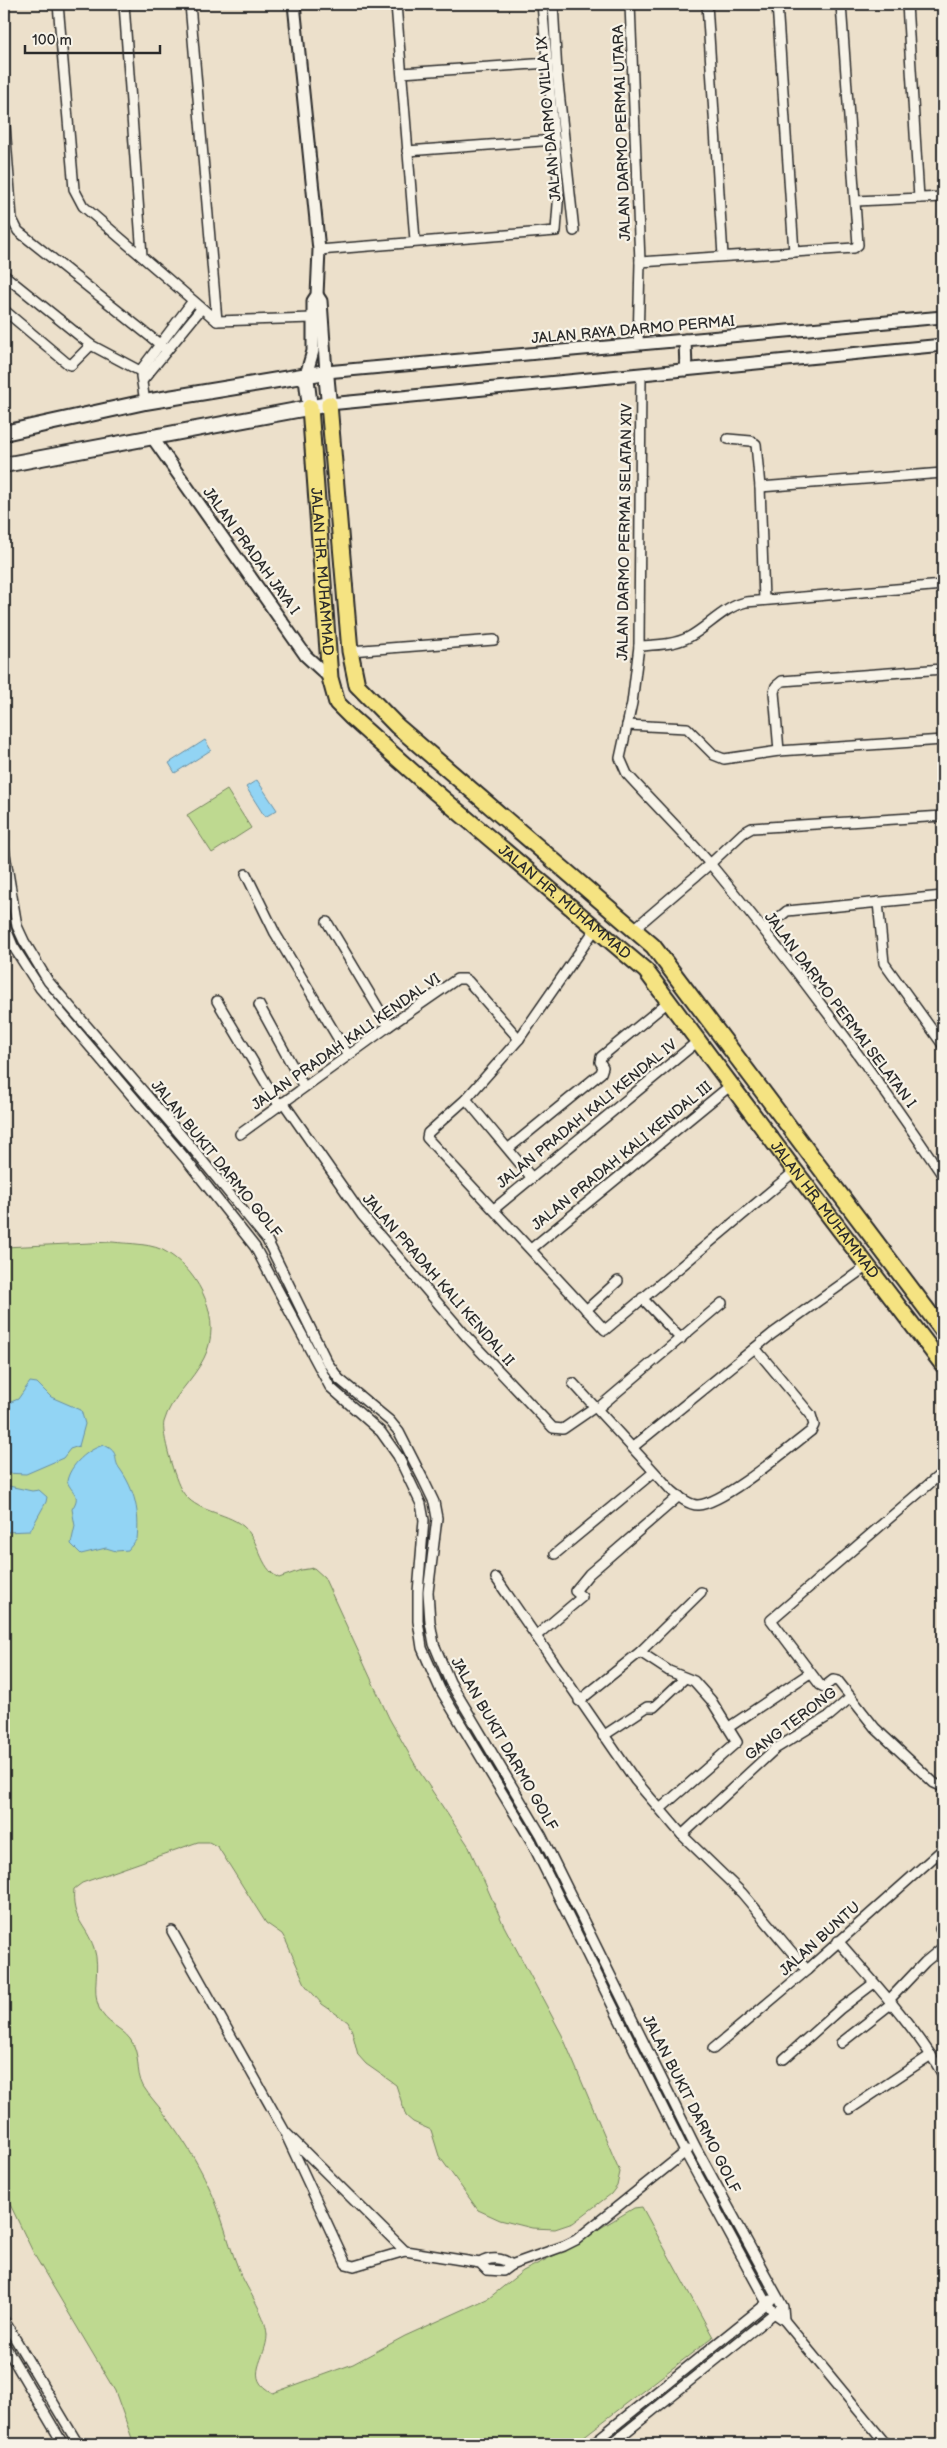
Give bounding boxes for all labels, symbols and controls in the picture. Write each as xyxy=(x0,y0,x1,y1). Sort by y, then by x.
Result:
scale bar xyxy=(25,22,160,54)
street label: JALAN DARMO PERMAI UTARA xyxy=(609,24,635,241)
text: 100 m xyxy=(32,31,72,50)
street label: JALAN DARMO VILLA IX xyxy=(532,35,566,202)
street label: JALAN RAYA DARMO PERMAI xyxy=(531,312,736,348)
street label: JALAN DARMO PERMAI SELATAN XIV xyxy=(613,402,637,661)
street label: JALAN PRADAH JAYA I xyxy=(198,484,304,619)
street label: JALAN HR. MUHAMMAD xyxy=(306,487,338,656)
street label: JALAN HR. MUHAMMAD xyxy=(494,840,635,964)
street label: JALAN DARMO PERMAI SELATAN I xyxy=(760,908,920,1112)
street label: JALAN PRADAH KALI KENDAL VI xyxy=(248,969,444,1115)
street label: JALAN PRADAH KALI KENDAL IV xyxy=(493,1035,682,1193)
street label: JALAN BUKIT DARMO GOLF xyxy=(147,1076,285,1242)
street label: JALAN PRADAH KALI KENDAL III xyxy=(528,1077,716,1235)
street label: JALAN HR. MUHAMMAD xyxy=(766,1137,883,1282)
street label: JALAN PRADAH KALI KENDAL II xyxy=(358,1190,518,1370)
street label: JALAN BUKIT DARMO GOLF xyxy=(446,1654,562,1834)
street label: GANG TERONG xyxy=(741,1683,841,1765)
street label: JALAN BUNTU xyxy=(776,1898,864,1980)
street label: JALAN BUKIT DARMO GOLF xyxy=(638,2012,744,2196)

